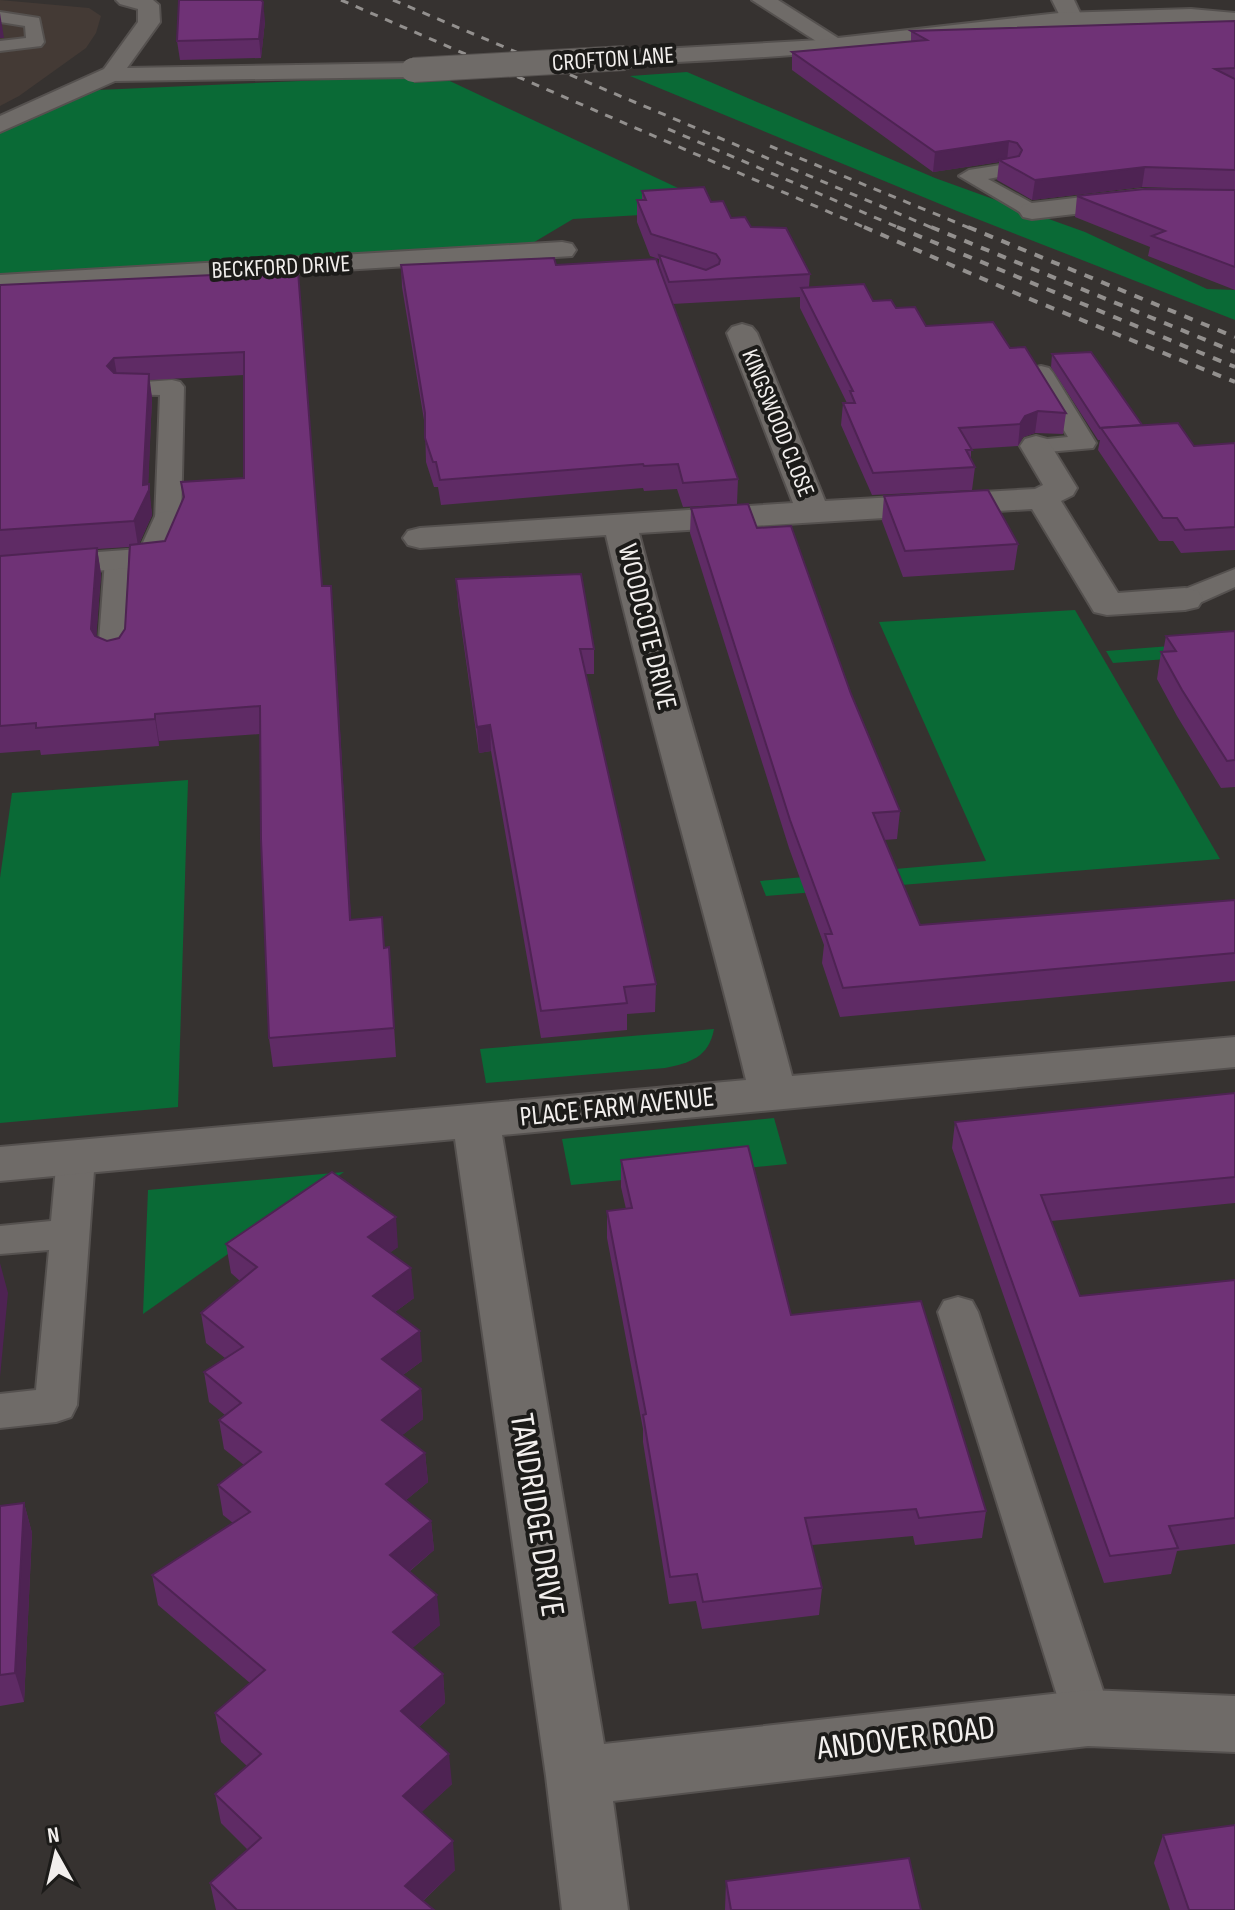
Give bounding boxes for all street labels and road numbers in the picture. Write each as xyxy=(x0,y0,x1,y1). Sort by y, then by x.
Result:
street label: CROFTON LANE xyxy=(551,40,675,78)
street label: BECKFORD DRIVE xyxy=(211,249,351,285)
street label: KINGSWOOD CLOSE xyxy=(735,345,821,501)
street label: WOODCOTE DRIVE xyxy=(610,541,684,713)
street label: PLACE FARM AVENUE xyxy=(518,1080,716,1134)
street label: TANDRIDGE DRIVE xyxy=(501,1410,573,1620)
street label: ANDOVER ROAD xyxy=(814,1707,997,1769)

